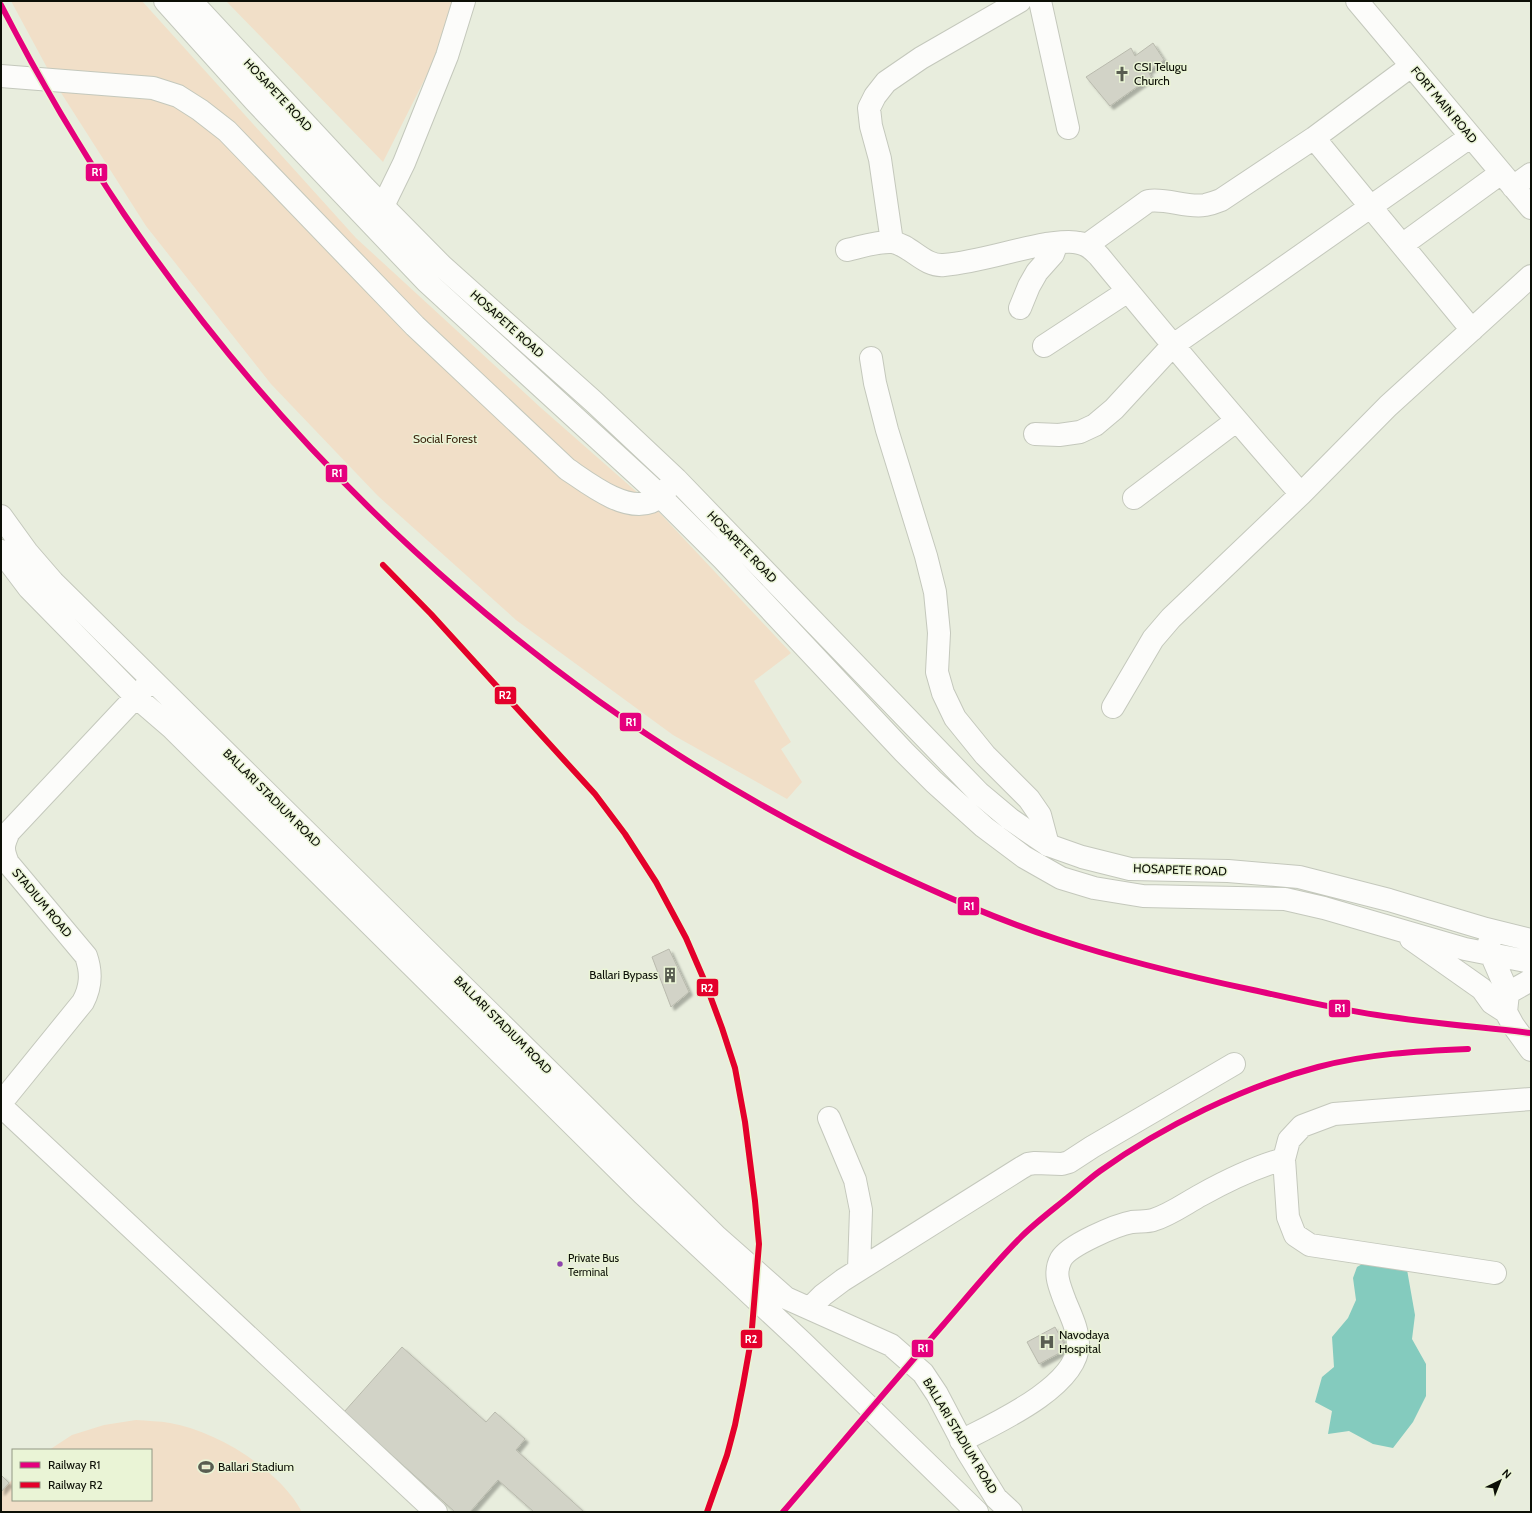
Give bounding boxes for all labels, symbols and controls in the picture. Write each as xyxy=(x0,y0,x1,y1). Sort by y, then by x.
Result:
street label: HOSAPETE ROAD xyxy=(241,55,316,134)
place label: CSI Telugu Church xyxy=(1134,59,1187,88)
street label: FORT MAIN ROAD xyxy=(1408,63,1481,146)
church icon: CSI Telugu Church xyxy=(1113,65,1131,83)
line badge: R1 xyxy=(85,163,108,182)
text: R1 xyxy=(92,165,102,179)
street label: HOSAPETE ROAD xyxy=(467,287,547,361)
park label: Social Forest xyxy=(413,431,477,446)
line badge: R1 xyxy=(325,464,348,483)
text: R1 xyxy=(332,466,342,480)
street label: HOSAPETE ROAD xyxy=(704,508,781,586)
line badge: R2 xyxy=(494,686,517,705)
text: R2 xyxy=(499,688,512,702)
line badge: R1 xyxy=(619,712,642,732)
text: R1 xyxy=(626,715,636,729)
street label: BALLARI STADIUM ROAD xyxy=(220,746,325,850)
street label: HOSAPETE ROAD xyxy=(1133,860,1227,879)
street label: STADIUM ROAD xyxy=(9,865,76,940)
line badge: R1 xyxy=(957,896,980,916)
text: R1 xyxy=(964,899,974,913)
building icon: Ballari Bypass xyxy=(661,966,679,984)
place label: Ballari Bypass xyxy=(589,967,658,982)
street label: BALLARI STADIUM ROAD xyxy=(451,973,556,1077)
line badge: R2 xyxy=(696,978,719,997)
text: R2 xyxy=(701,981,714,995)
line badge: R1 xyxy=(1328,999,1351,1018)
text: R1 xyxy=(1335,1001,1345,1015)
place label: Private Bus Terminal xyxy=(568,1251,620,1279)
marker: Private Bus Terminal xyxy=(555,1259,565,1269)
place label: Navodaya Hospital xyxy=(1059,1327,1109,1356)
line badge: R2 xyxy=(740,1329,763,1349)
text: R2 xyxy=(745,1332,758,1346)
hospital icon: Navodaya Hospital xyxy=(1038,1333,1056,1351)
line badge: R1 xyxy=(911,1339,934,1358)
text: R1 xyxy=(918,1341,928,1355)
street label: BALLARI STADIUM ROAD xyxy=(920,1375,1001,1497)
legend xyxy=(12,1449,152,1501)
text: Railway R1 xyxy=(48,1457,100,1472)
sports icon: Ballari Stadium xyxy=(197,1458,215,1476)
place label: Ballari Stadium xyxy=(218,1459,294,1474)
north arrow xyxy=(1480,1461,1520,1501)
text: N xyxy=(1499,1466,1514,1481)
text: Railway R2 xyxy=(48,1477,103,1492)

